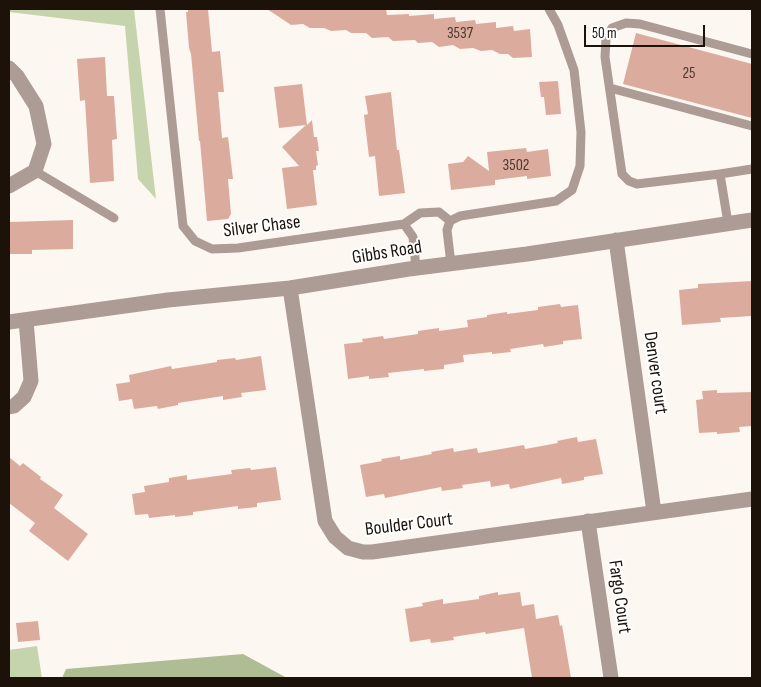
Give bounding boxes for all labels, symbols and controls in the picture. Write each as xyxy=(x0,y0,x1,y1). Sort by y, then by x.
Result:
scale bar xyxy=(586,15,707,47)
house number: 3537 xyxy=(447,24,473,44)
text: 50 m xyxy=(592,24,617,43)
house number: 25 xyxy=(682,64,696,84)
house number: 3502 xyxy=(503,156,529,176)
street label: Silver Chase xyxy=(222,211,302,243)
street label: Gibbs Road xyxy=(350,236,424,270)
street label: Denver court xyxy=(638,330,672,416)
street label: Boulder Court xyxy=(364,508,454,542)
street label: Fargo Court xyxy=(603,559,635,635)

